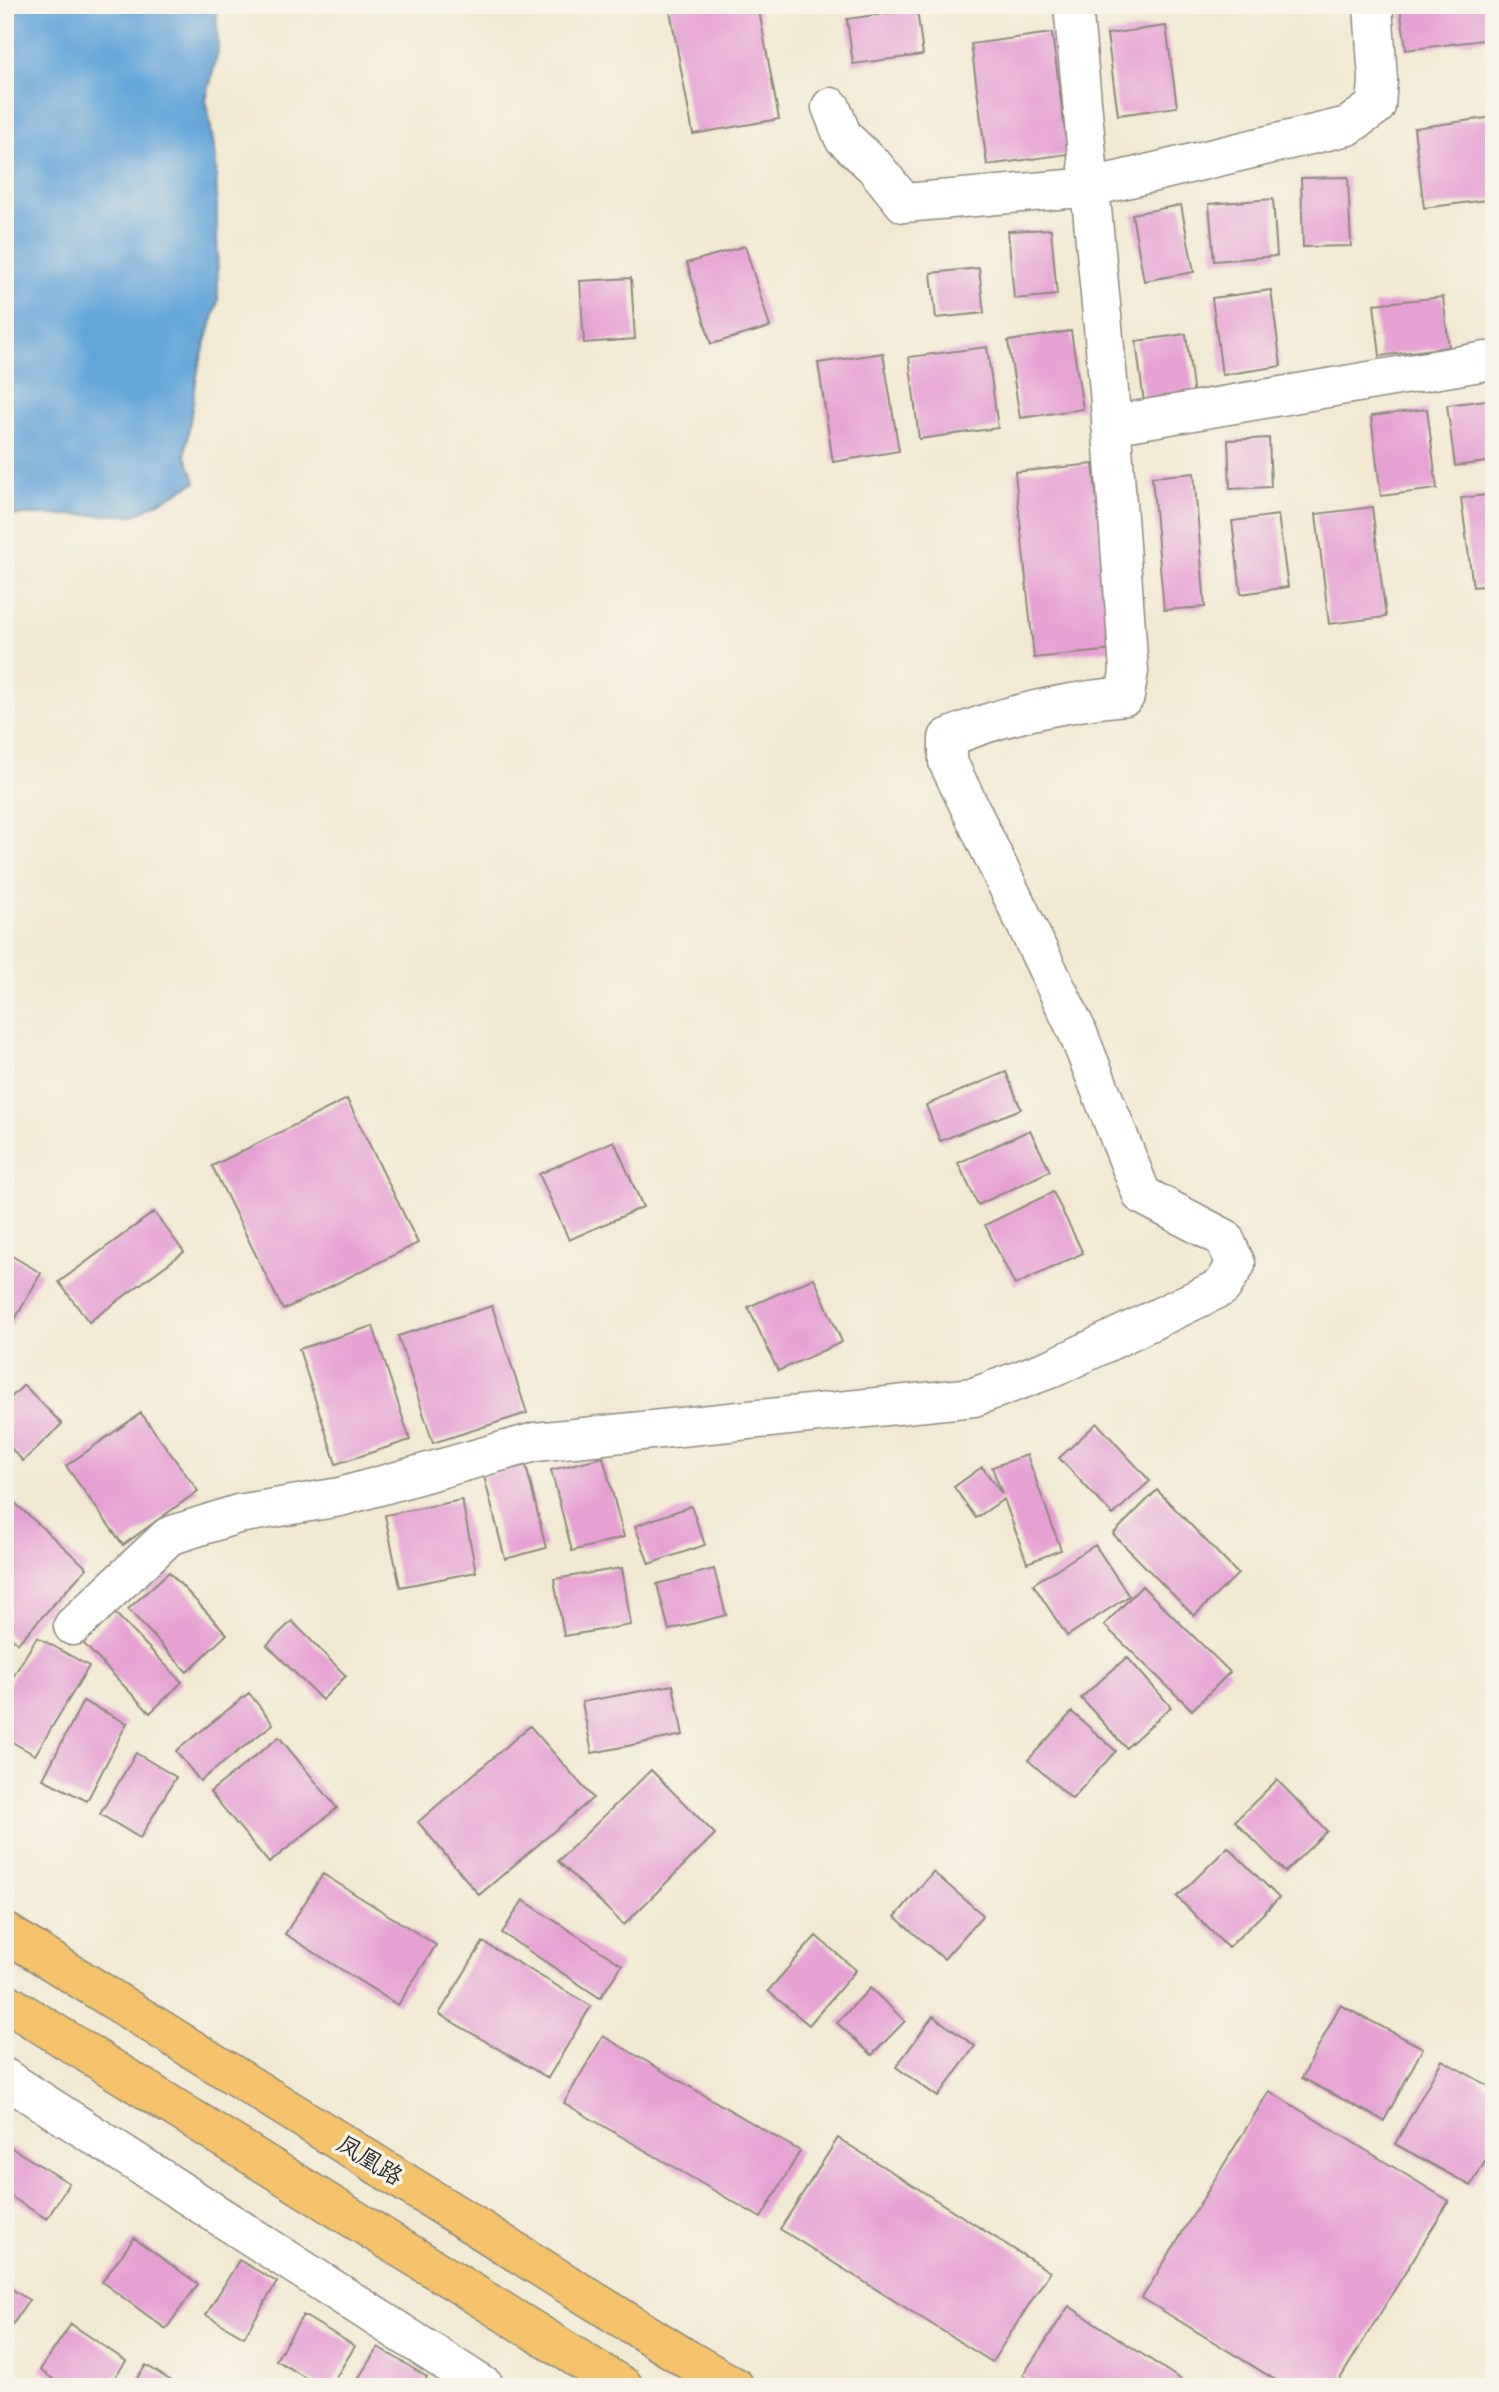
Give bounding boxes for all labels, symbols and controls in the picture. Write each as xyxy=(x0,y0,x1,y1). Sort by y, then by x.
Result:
street label: 凤凰路 xyxy=(332,2127,409,2191)

